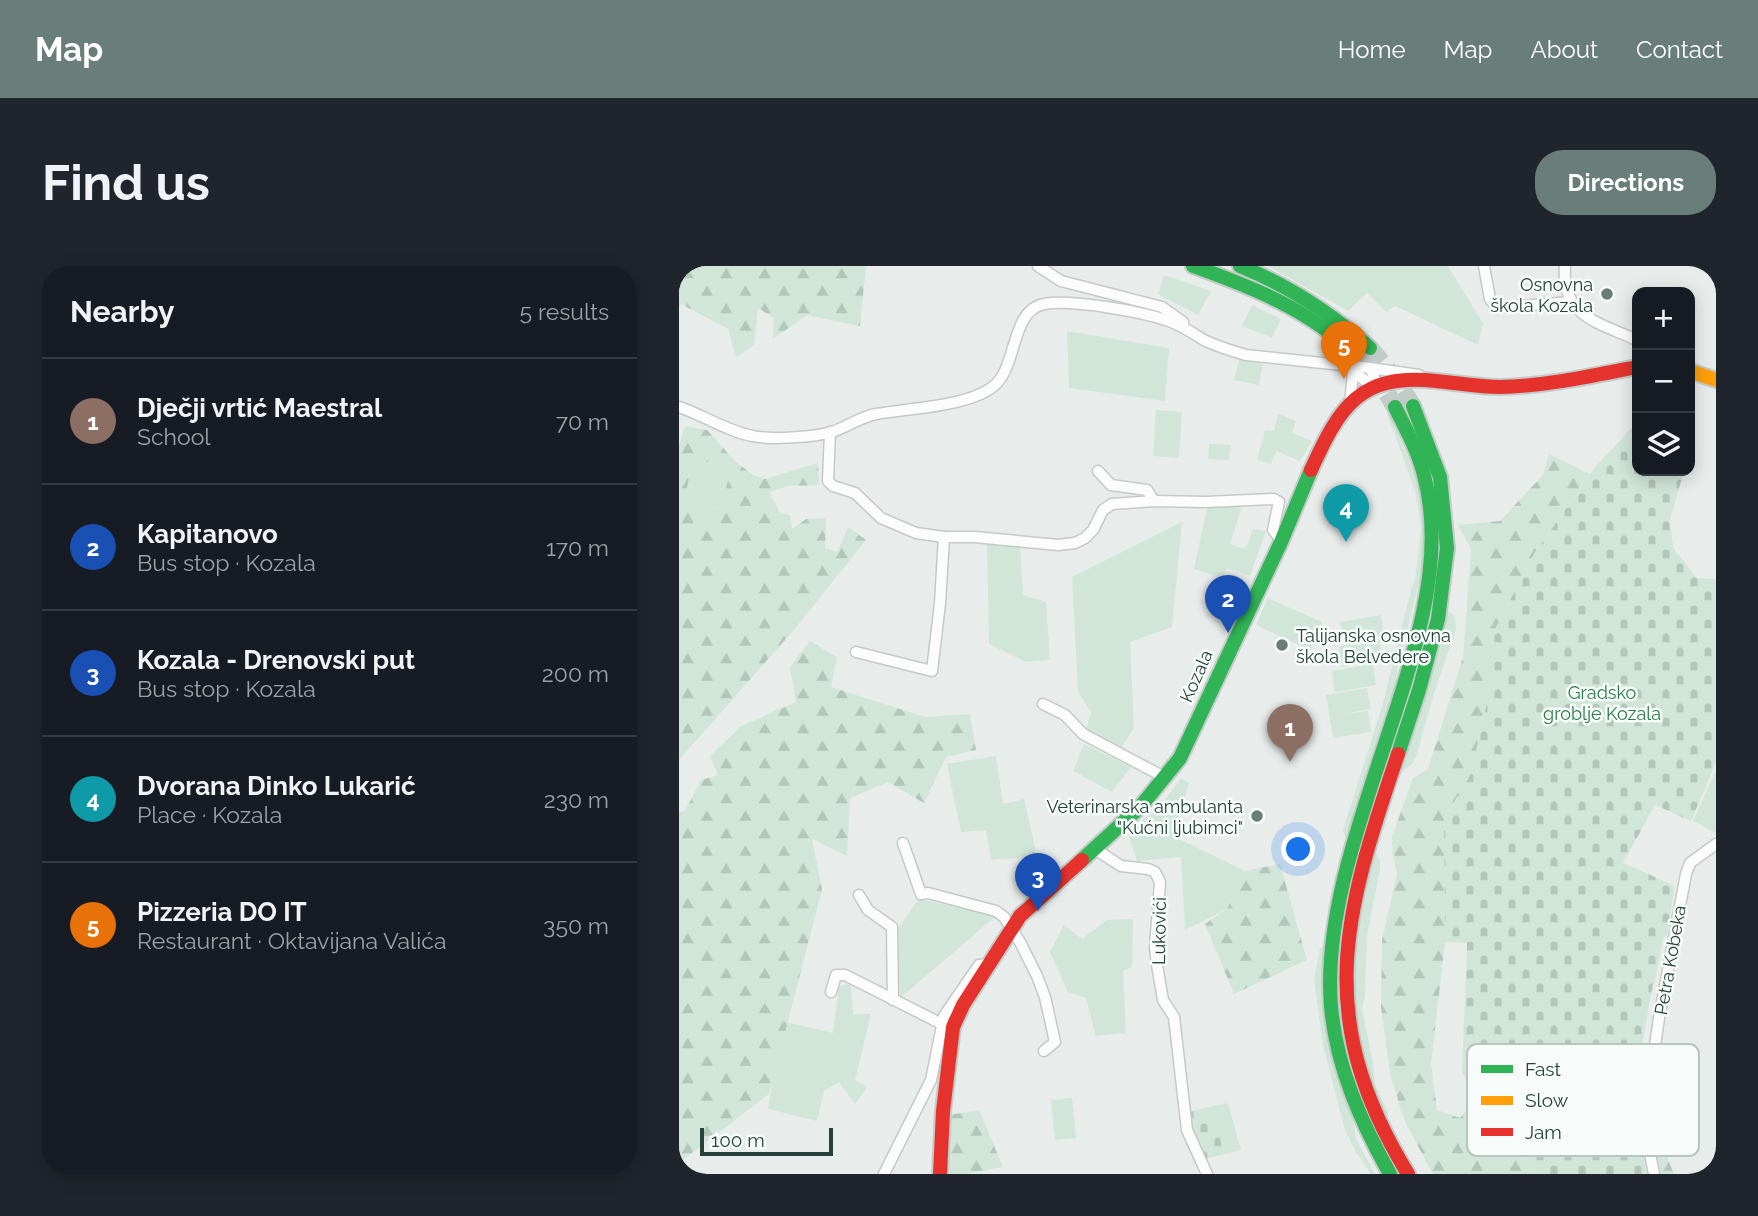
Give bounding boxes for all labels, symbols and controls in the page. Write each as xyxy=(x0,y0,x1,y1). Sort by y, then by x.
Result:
text: Map xyxy=(35,30,103,69)
text: Home xyxy=(1338,35,1406,64)
text: Map xyxy=(1444,35,1492,64)
text: About xyxy=(1530,35,1598,64)
text: Contact xyxy=(1636,35,1723,64)
button: Directions xyxy=(1535,150,1716,215)
text: Find us xyxy=(42,154,210,211)
place label: Osnovna škola Kozala xyxy=(1490,274,1593,316)
marker: Osnovna škola Kozala xyxy=(1599,286,1615,302)
map controls xyxy=(1632,287,1695,476)
button: + xyxy=(1632,287,1695,350)
text: Nearby xyxy=(70,294,174,329)
text: 5 results xyxy=(520,298,609,325)
pin: 5 xyxy=(1321,321,1367,379)
button: − xyxy=(1632,350,1695,413)
text: Dječji vrtić Maestral xyxy=(137,393,382,423)
text: 1 xyxy=(87,408,99,435)
text: 70 m xyxy=(556,408,609,435)
button: layers xyxy=(1632,413,1695,476)
text: School xyxy=(137,423,211,450)
pin: 4 xyxy=(1323,484,1369,542)
text: Kapitanovo xyxy=(137,519,278,549)
text: 2 xyxy=(87,534,99,561)
text: 170 m xyxy=(546,534,609,561)
text: Bus stop · Kozala xyxy=(137,549,316,576)
pin: 2 xyxy=(1205,575,1251,633)
place label: Talijanska osnovna škola Belvedere xyxy=(1296,625,1451,667)
marker: Talijanska osnovna škola Belvedere xyxy=(1274,637,1290,653)
text: Kozala - Drenovski put xyxy=(137,645,415,675)
street label: Kozala xyxy=(1175,647,1217,705)
text: 3 xyxy=(87,660,99,687)
text: 200 m xyxy=(542,660,609,687)
text: Bus stop · Kozala xyxy=(137,675,316,702)
park label: Gradsko groblje Kozala xyxy=(1543,682,1661,724)
pin: 1 xyxy=(1267,704,1313,762)
text: Dvorana Dinko Lukarić xyxy=(137,771,416,801)
text: 4 xyxy=(86,786,100,813)
text: 230 m xyxy=(544,786,609,813)
place label: Veterinarska ambulanta "Kućni ljubimci" xyxy=(1047,796,1243,838)
text: Place · Kozala xyxy=(137,801,282,828)
marker: Veterinarska ambulanta "Kućni ljubimci" xyxy=(1249,808,1265,824)
your location xyxy=(1281,832,1315,866)
pin: 3 xyxy=(1015,853,1061,911)
text: Pizzeria DO IT xyxy=(137,897,307,927)
street label: Lukovići xyxy=(1148,897,1170,965)
street label: Petra Kobeka xyxy=(1650,904,1690,1016)
text: 5 xyxy=(87,912,99,939)
text: 350 m xyxy=(543,912,609,939)
text: Restaurant · Oktavijana Valića xyxy=(137,927,447,954)
legend xyxy=(1467,1044,1699,1156)
text: Fast xyxy=(1525,1058,1561,1080)
text: Slow xyxy=(1525,1089,1569,1111)
text: Jam xyxy=(1525,1121,1562,1143)
scale bar xyxy=(700,1125,833,1157)
text: 100 m xyxy=(711,1129,765,1151)

